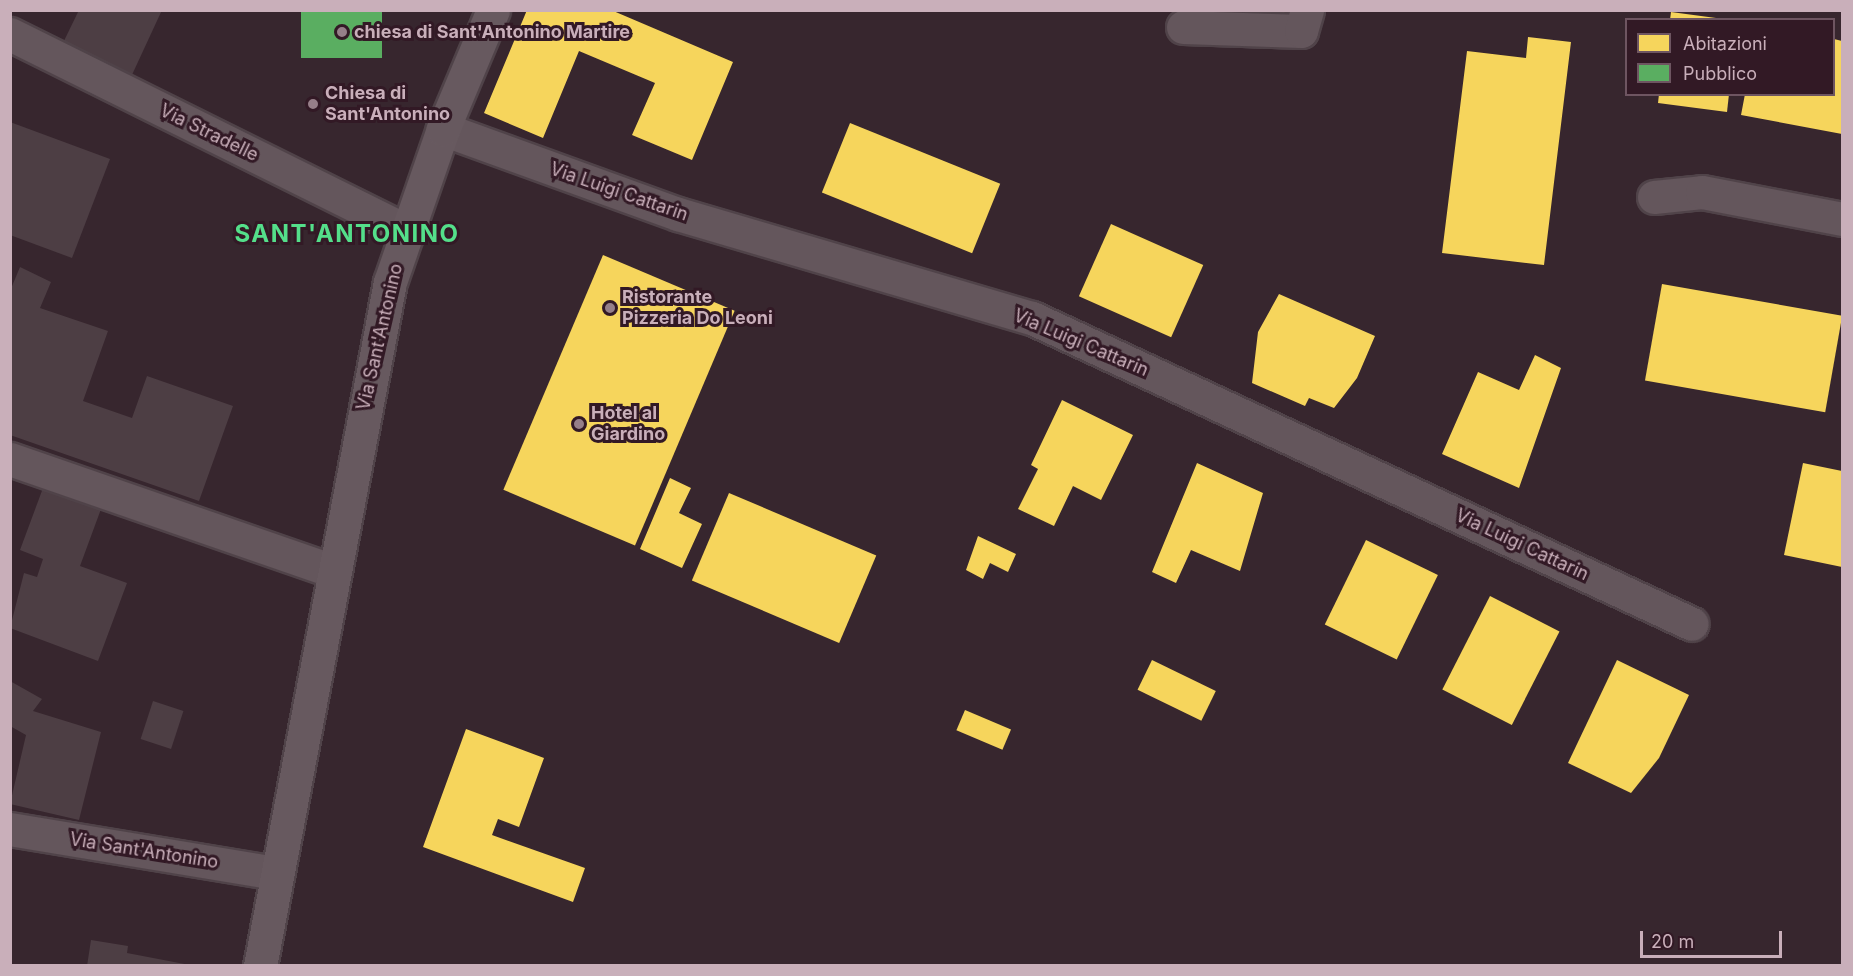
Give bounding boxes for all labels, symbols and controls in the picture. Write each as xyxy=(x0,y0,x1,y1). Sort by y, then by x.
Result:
legend xyxy=(1625,18,1835,96)
place label: chiesa di Sant'Antonino Martire xyxy=(354,21,630,43)
marker: chiesa di Sant'Antonino Martire xyxy=(335,25,349,39)
text: Abitazioni xyxy=(1683,33,1767,54)
text: Pubblico xyxy=(1683,63,1757,84)
place label: Chiesa di Sant'Antonino xyxy=(325,83,450,125)
marker: Chiesa di Sant'Antonino xyxy=(306,97,320,111)
street label: Via Stradelle xyxy=(156,100,262,166)
street label: Via Luigi Cattarin xyxy=(547,158,691,226)
district label: SANT'ANTONINO xyxy=(234,220,460,248)
street label: Via Sant'Antonino xyxy=(353,261,407,413)
place label: Ristorante Pizzeria Do Leoni xyxy=(622,287,773,330)
marker: Ristorante Pizzeria Do Leoni xyxy=(603,301,617,315)
street label: Via Luigi Cattarin xyxy=(1010,305,1152,381)
place label: Hotel al Giardino xyxy=(591,403,665,446)
marker: Hotel al Giardino xyxy=(572,417,586,431)
street label: Via Luigi Cattarin xyxy=(1452,505,1592,585)
street label: Via Sant'Antonino xyxy=(68,829,220,873)
scale bar xyxy=(1643,919,1786,957)
text: 20 m xyxy=(1651,931,1694,952)

